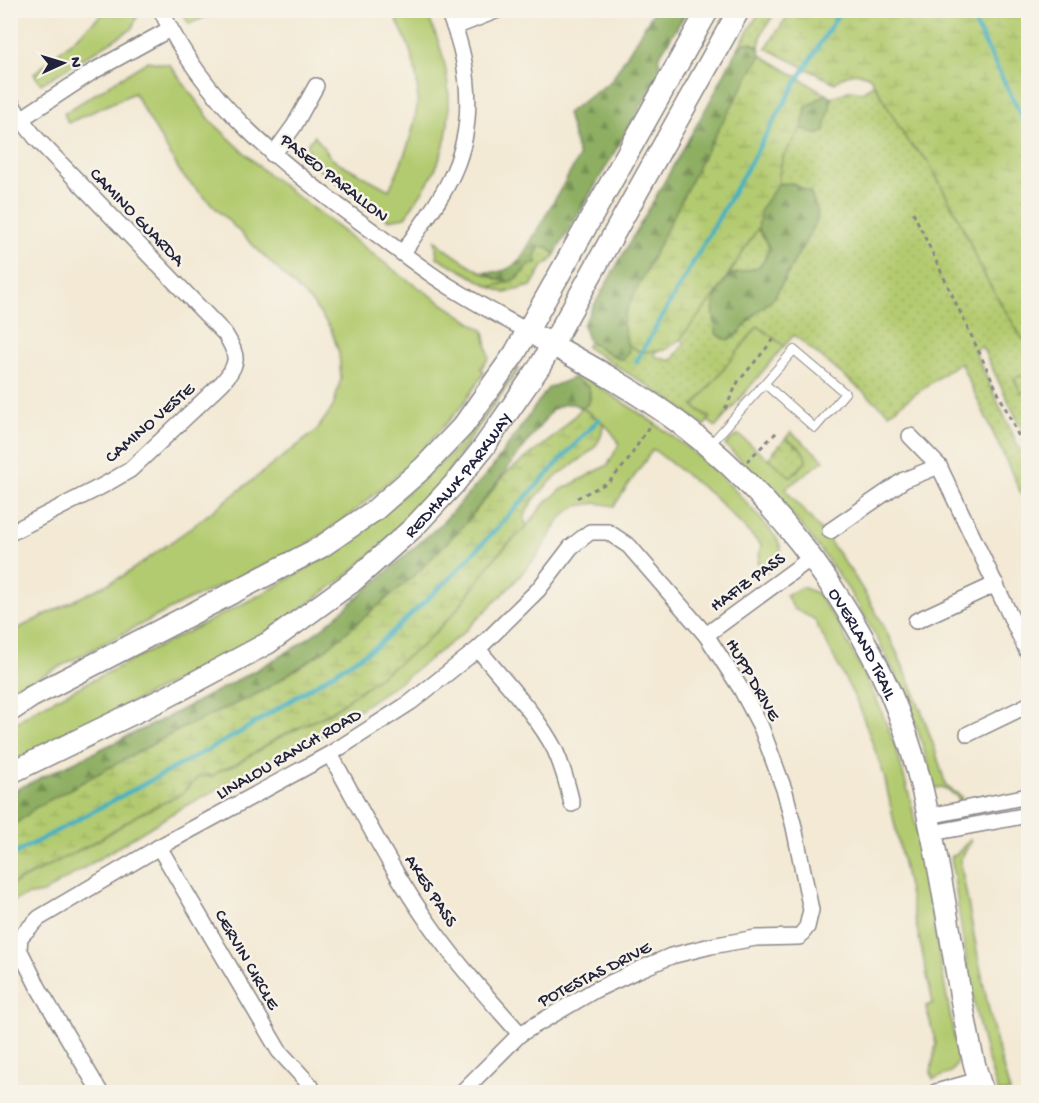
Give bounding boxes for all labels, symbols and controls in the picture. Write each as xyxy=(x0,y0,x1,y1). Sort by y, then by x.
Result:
north arrow xyxy=(33,33,93,93)
text: N xyxy=(65,56,84,69)
street label: PASEO PARALLON xyxy=(274,130,392,228)
street label: CAMINO GUARDA xyxy=(84,164,189,272)
street label: CAMINO VESTE xyxy=(102,379,200,468)
street label: REDHAWK PARKWAY xyxy=(401,409,518,544)
street label: HAFIZ PASS xyxy=(707,548,791,617)
street label: OVERLAND TRAIL xyxy=(822,585,901,705)
street label: HUPP DRIVE xyxy=(720,635,784,726)
street label: LINALOU RANCH ROAD xyxy=(213,705,366,805)
street label: AKES PASS xyxy=(399,851,461,932)
street label: CERVIN CIRCLE xyxy=(209,907,283,1015)
street label: POTESTAS DRIVE xyxy=(534,937,656,1013)

